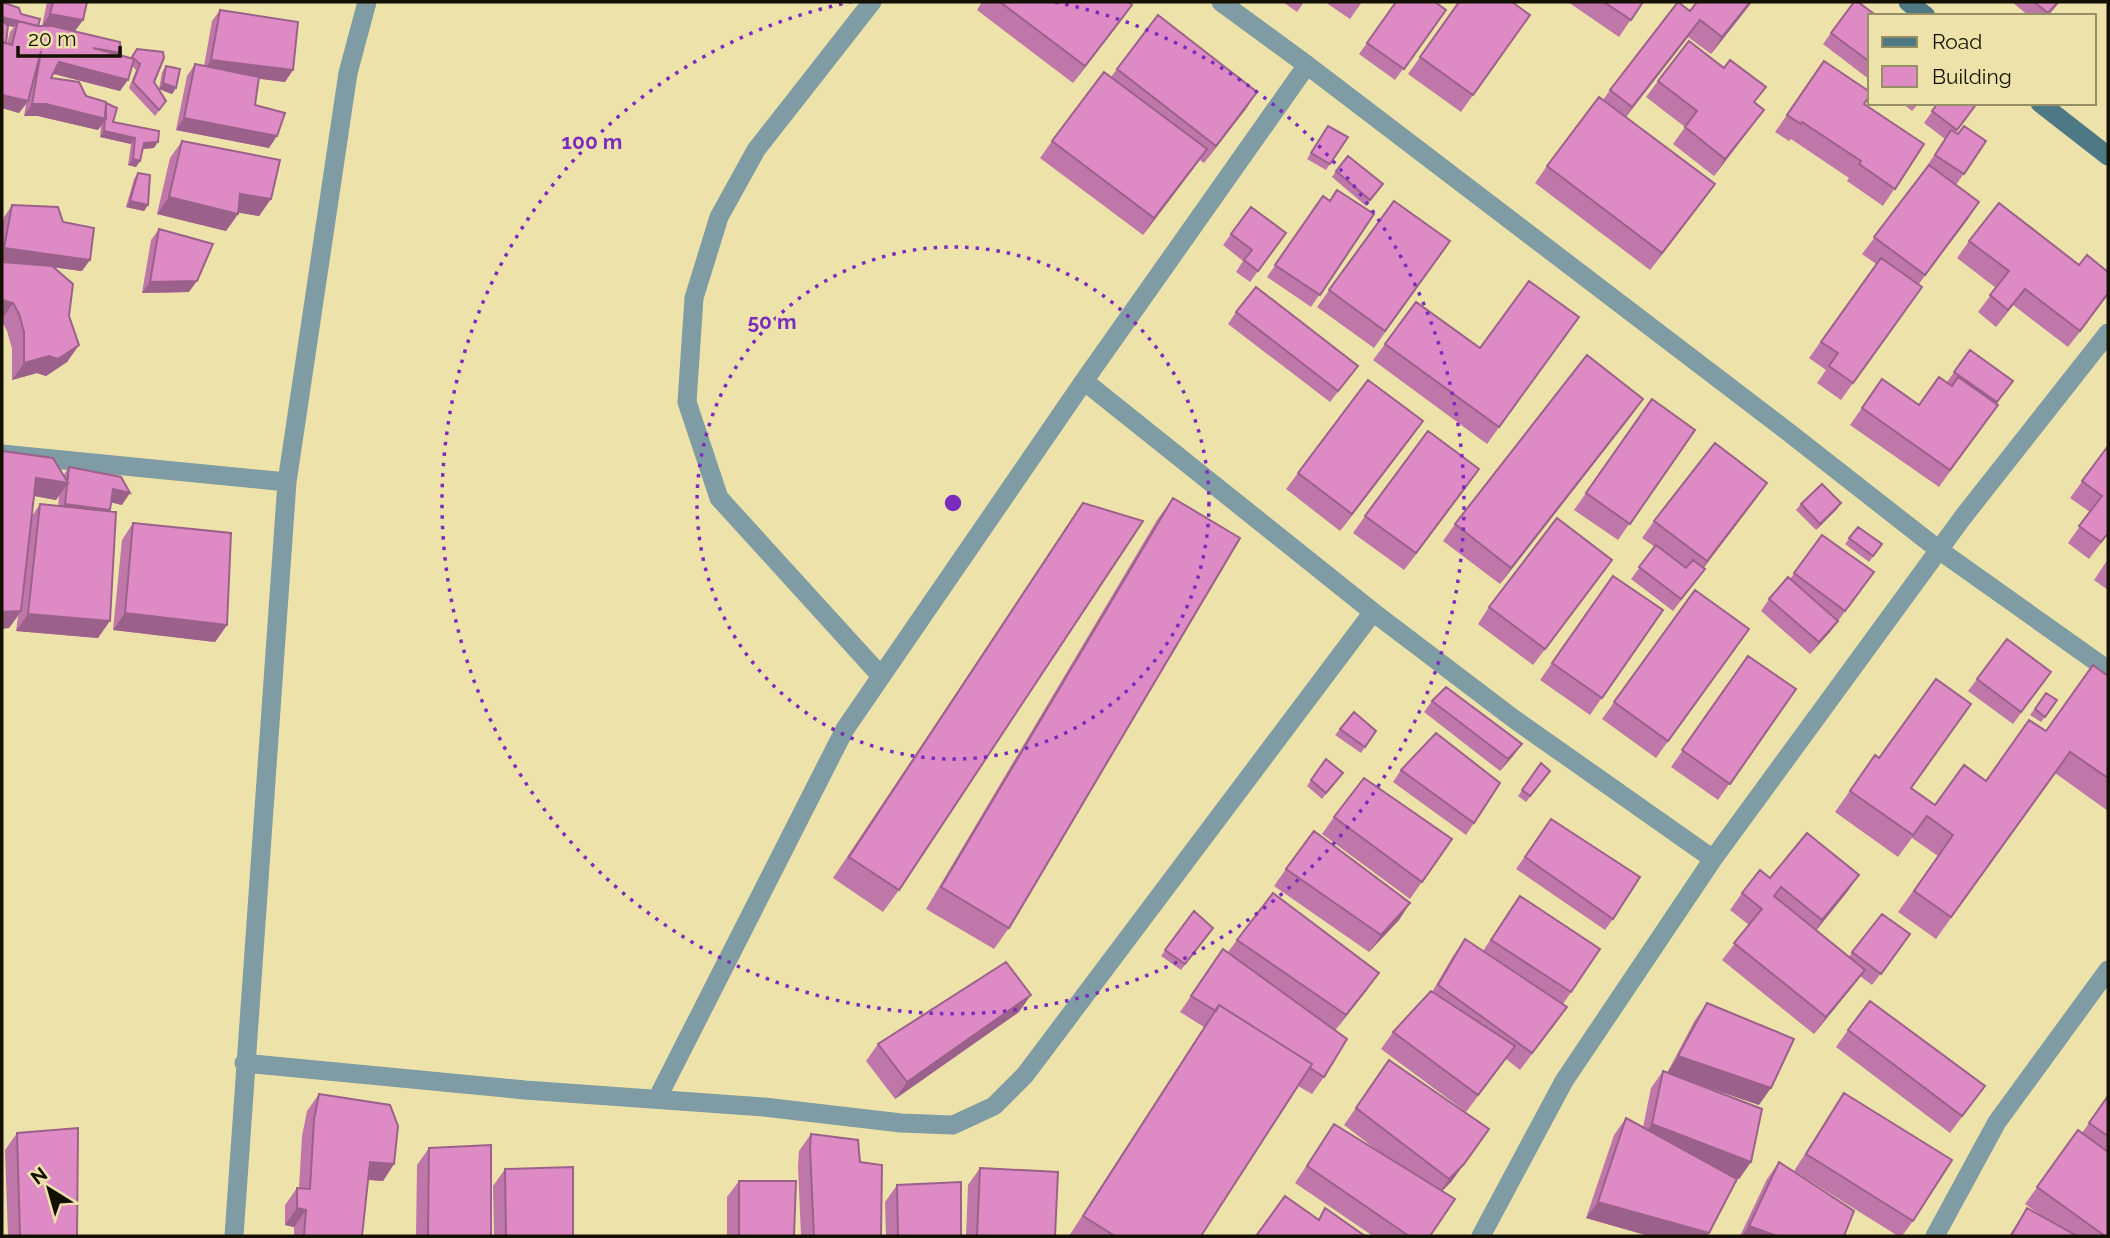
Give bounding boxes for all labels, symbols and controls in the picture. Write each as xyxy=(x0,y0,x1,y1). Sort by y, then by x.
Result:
scale bar xyxy=(18,14,119,58)
legend xyxy=(1868,14,2096,105)
text: 20 m xyxy=(28,26,76,51)
text: Road xyxy=(1932,29,1982,54)
text: Building xyxy=(1932,64,2012,89)
text: 100 m xyxy=(562,129,622,154)
text: 50 m xyxy=(747,309,797,334)
centre of rings xyxy=(941,491,965,515)
north arrow xyxy=(14,1154,84,1224)
text: N xyxy=(26,1162,51,1189)

